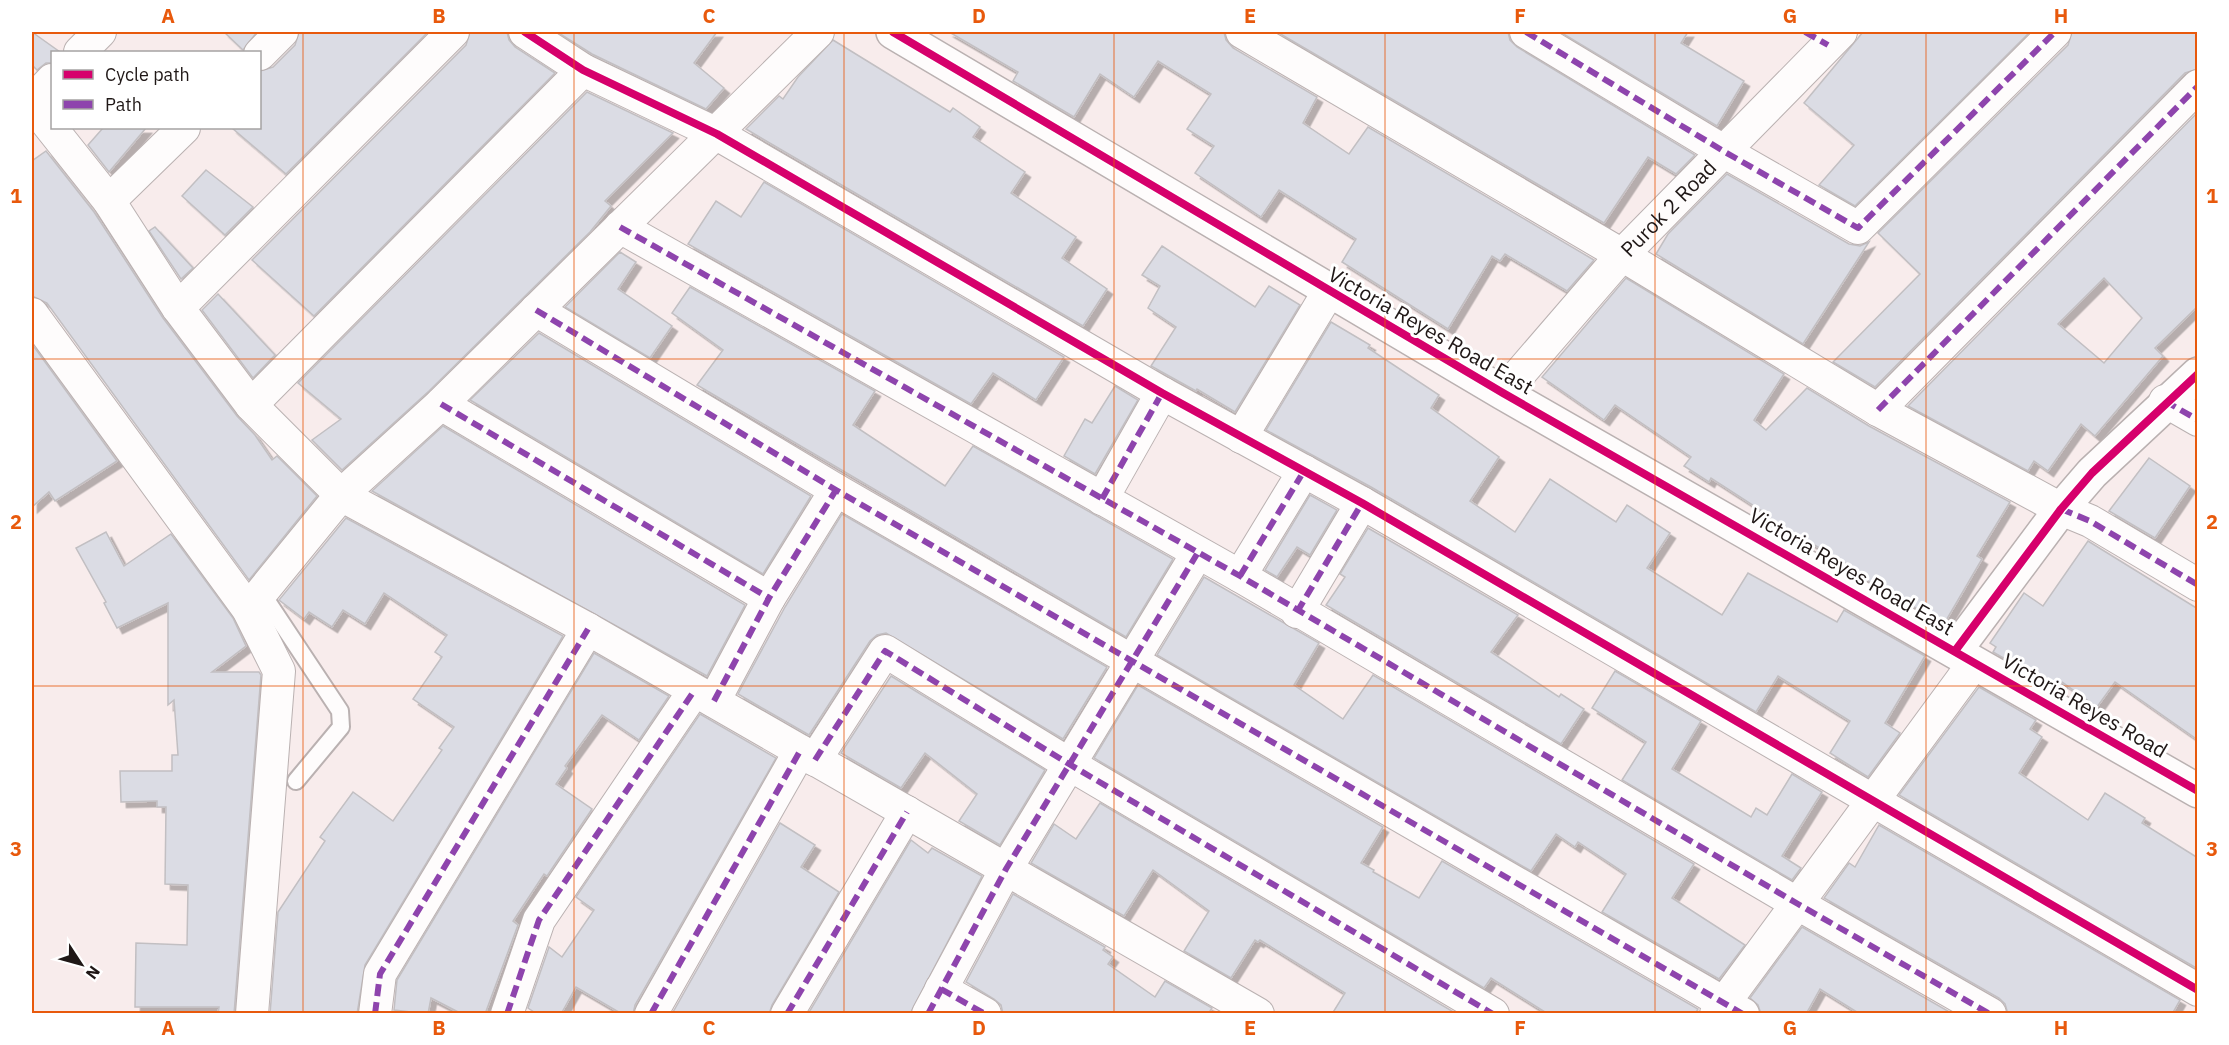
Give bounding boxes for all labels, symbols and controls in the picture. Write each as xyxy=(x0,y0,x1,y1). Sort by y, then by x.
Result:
text: A xyxy=(161,2,175,29)
text: B xyxy=(432,2,446,29)
text: C xyxy=(702,2,716,29)
text: D xyxy=(972,2,986,29)
text: E xyxy=(1244,2,1256,29)
text: F xyxy=(1514,2,1526,29)
text: G xyxy=(1783,2,1797,29)
text: H xyxy=(2054,2,2068,29)
legend xyxy=(51,51,261,129)
text: Cycle path xyxy=(105,63,190,86)
text: Path xyxy=(105,93,142,116)
street label: Purok 2 Road xyxy=(1614,153,1722,263)
text: 1 xyxy=(10,182,22,209)
text: 1 xyxy=(2206,182,2218,209)
street label: Victoria Reyes Road East xyxy=(1323,260,1539,400)
street label: Victoria Reyes Road East xyxy=(1744,501,1960,641)
text: 2 xyxy=(10,508,22,535)
text: 2 xyxy=(2206,508,2218,535)
street label: Victoria Reyes Road xyxy=(1997,646,2173,764)
text: 3 xyxy=(10,835,22,862)
text: 3 xyxy=(2206,835,2218,862)
north arrow xyxy=(51,934,111,994)
text: N xyxy=(82,962,105,983)
text: A xyxy=(161,1014,175,1041)
text: B xyxy=(432,1014,446,1041)
text: C xyxy=(702,1014,716,1041)
text: D xyxy=(972,1014,986,1041)
text: E xyxy=(1244,1014,1256,1041)
text: F xyxy=(1514,1014,1526,1041)
text: G xyxy=(1783,1014,1797,1041)
text: H xyxy=(2054,1014,2068,1041)

